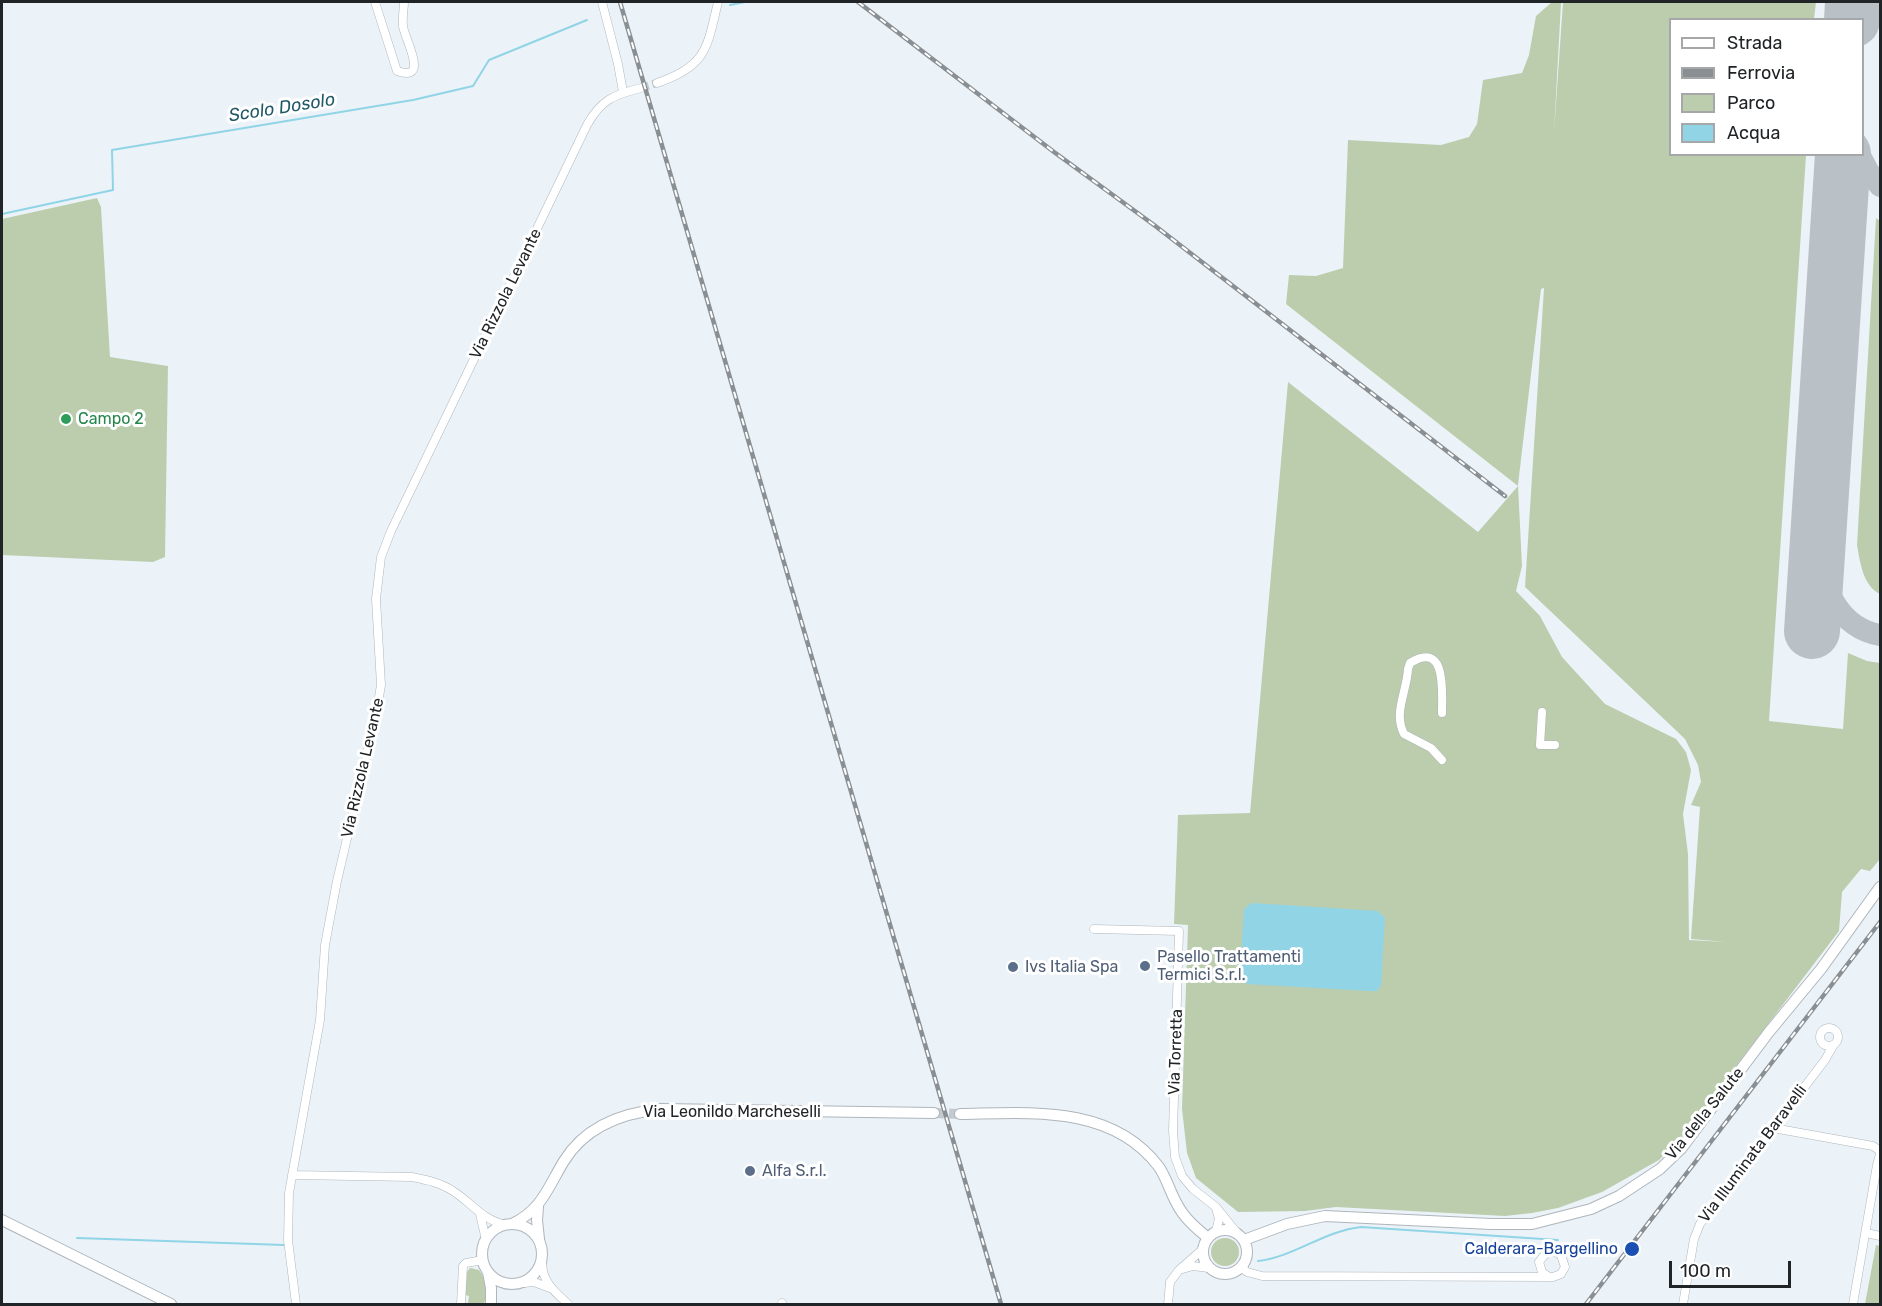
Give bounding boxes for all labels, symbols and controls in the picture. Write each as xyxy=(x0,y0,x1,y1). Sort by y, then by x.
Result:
legend xyxy=(1669,18,1864,156)
text: Strada xyxy=(1727,32,1783,54)
text: Ferrovia xyxy=(1727,62,1795,84)
water label: Scolo Dosolo xyxy=(227,89,337,127)
text: Parco xyxy=(1727,92,1775,114)
text: Acqua xyxy=(1727,122,1780,144)
street label: Via Rizzola Levante xyxy=(466,225,546,363)
place label: Campo 2 xyxy=(78,409,144,429)
marker: Campo 2 xyxy=(59,412,73,426)
street label: Via Rizzola Levante xyxy=(338,696,388,840)
place label: Pasello Trattamenti Termici S.r.l. xyxy=(1157,947,1301,985)
place label: Ivs Italia Spa xyxy=(1025,957,1118,977)
marker: Pasello Trattamenti Termici S.r.l. xyxy=(1138,959,1152,973)
marker: Ivs Italia Spa xyxy=(1006,960,1020,974)
street label: Via Torretta xyxy=(1165,1009,1187,1095)
street label: Via della Salute xyxy=(1662,1064,1748,1164)
street label: Via Illuminata Baravelli xyxy=(1695,1081,1811,1227)
street label: Via Leonildo Marcheselli xyxy=(643,1102,821,1122)
place label: Alfa S.r.l. xyxy=(762,1161,827,1181)
marker: Alfa S.r.l. xyxy=(743,1164,757,1178)
place label: Calderara-Bargellino xyxy=(1464,1239,1618,1259)
marker: Calderara-Bargellino xyxy=(1623,1240,1641,1258)
scale bar xyxy=(1672,1249,1794,1287)
text: 100 m xyxy=(1680,1260,1731,1282)

